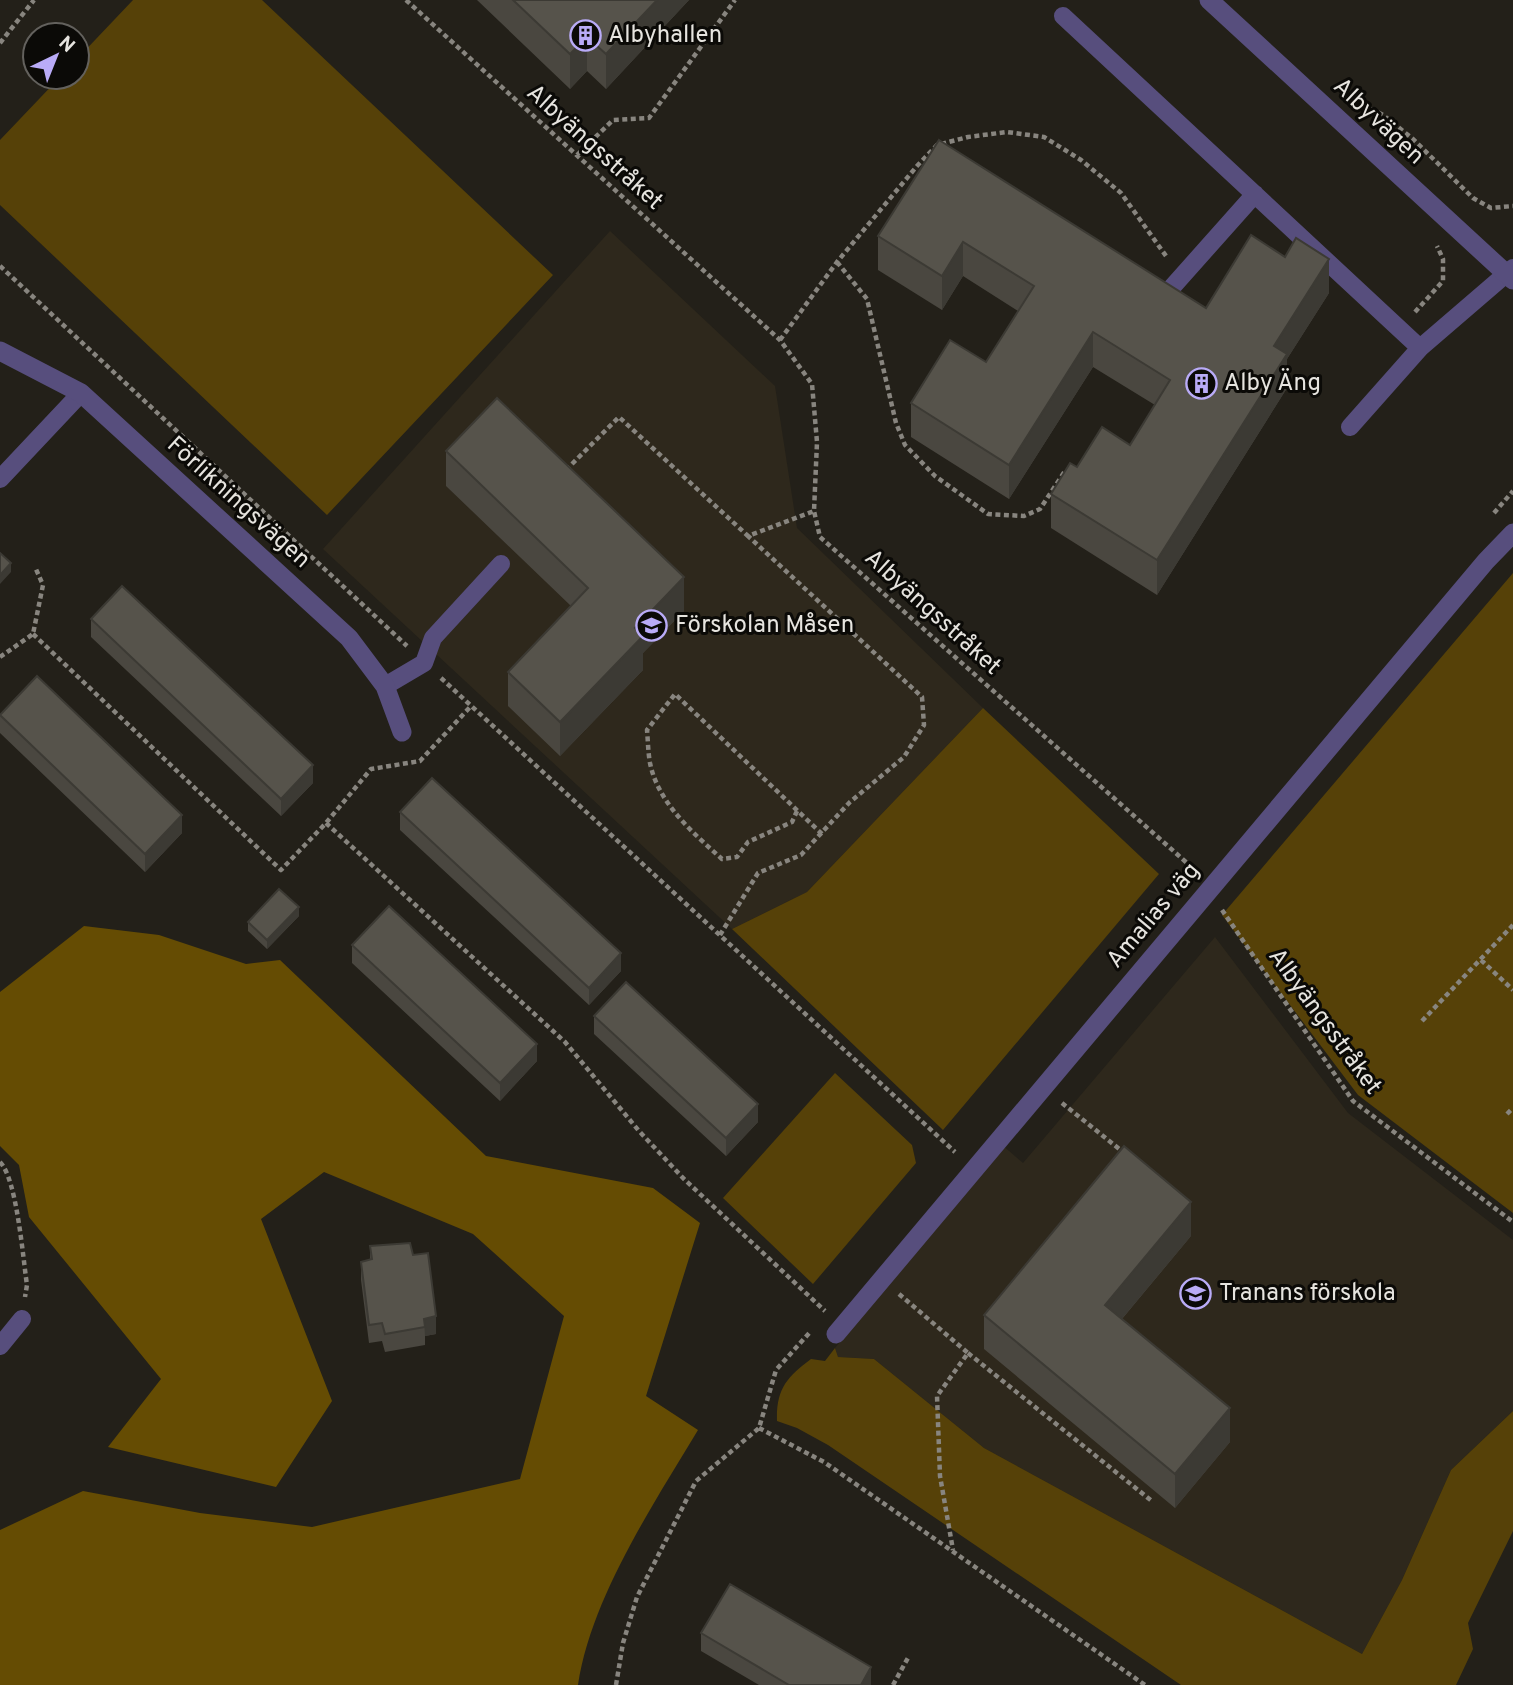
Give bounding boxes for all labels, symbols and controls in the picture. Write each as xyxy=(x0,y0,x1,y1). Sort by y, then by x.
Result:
building icon: Albyhallen xyxy=(568,19,602,53)
north arrow xyxy=(21,21,91,91)
place label: Albyhallen xyxy=(608,21,722,51)
text: N xyxy=(53,32,79,58)
street label: Albyvägen xyxy=(1326,72,1430,172)
street label: Albyängsstråket xyxy=(519,79,669,217)
building icon: Alby Äng xyxy=(1184,367,1218,401)
place label: Alby Äng xyxy=(1224,368,1321,399)
street label: Förlikningsvägen xyxy=(160,431,316,575)
street label: Albyängsstråket xyxy=(857,544,1007,682)
school or university icon: Förskolan Måsen xyxy=(635,609,669,643)
place label: Förskolan Måsen xyxy=(675,611,854,641)
street label: Amalias väg xyxy=(1101,857,1207,975)
street label: Albyängsstråket xyxy=(1261,943,1387,1101)
school or university icon: Tranans förskola xyxy=(1179,1277,1213,1311)
place label: Tranans förskola xyxy=(1219,1279,1396,1309)

